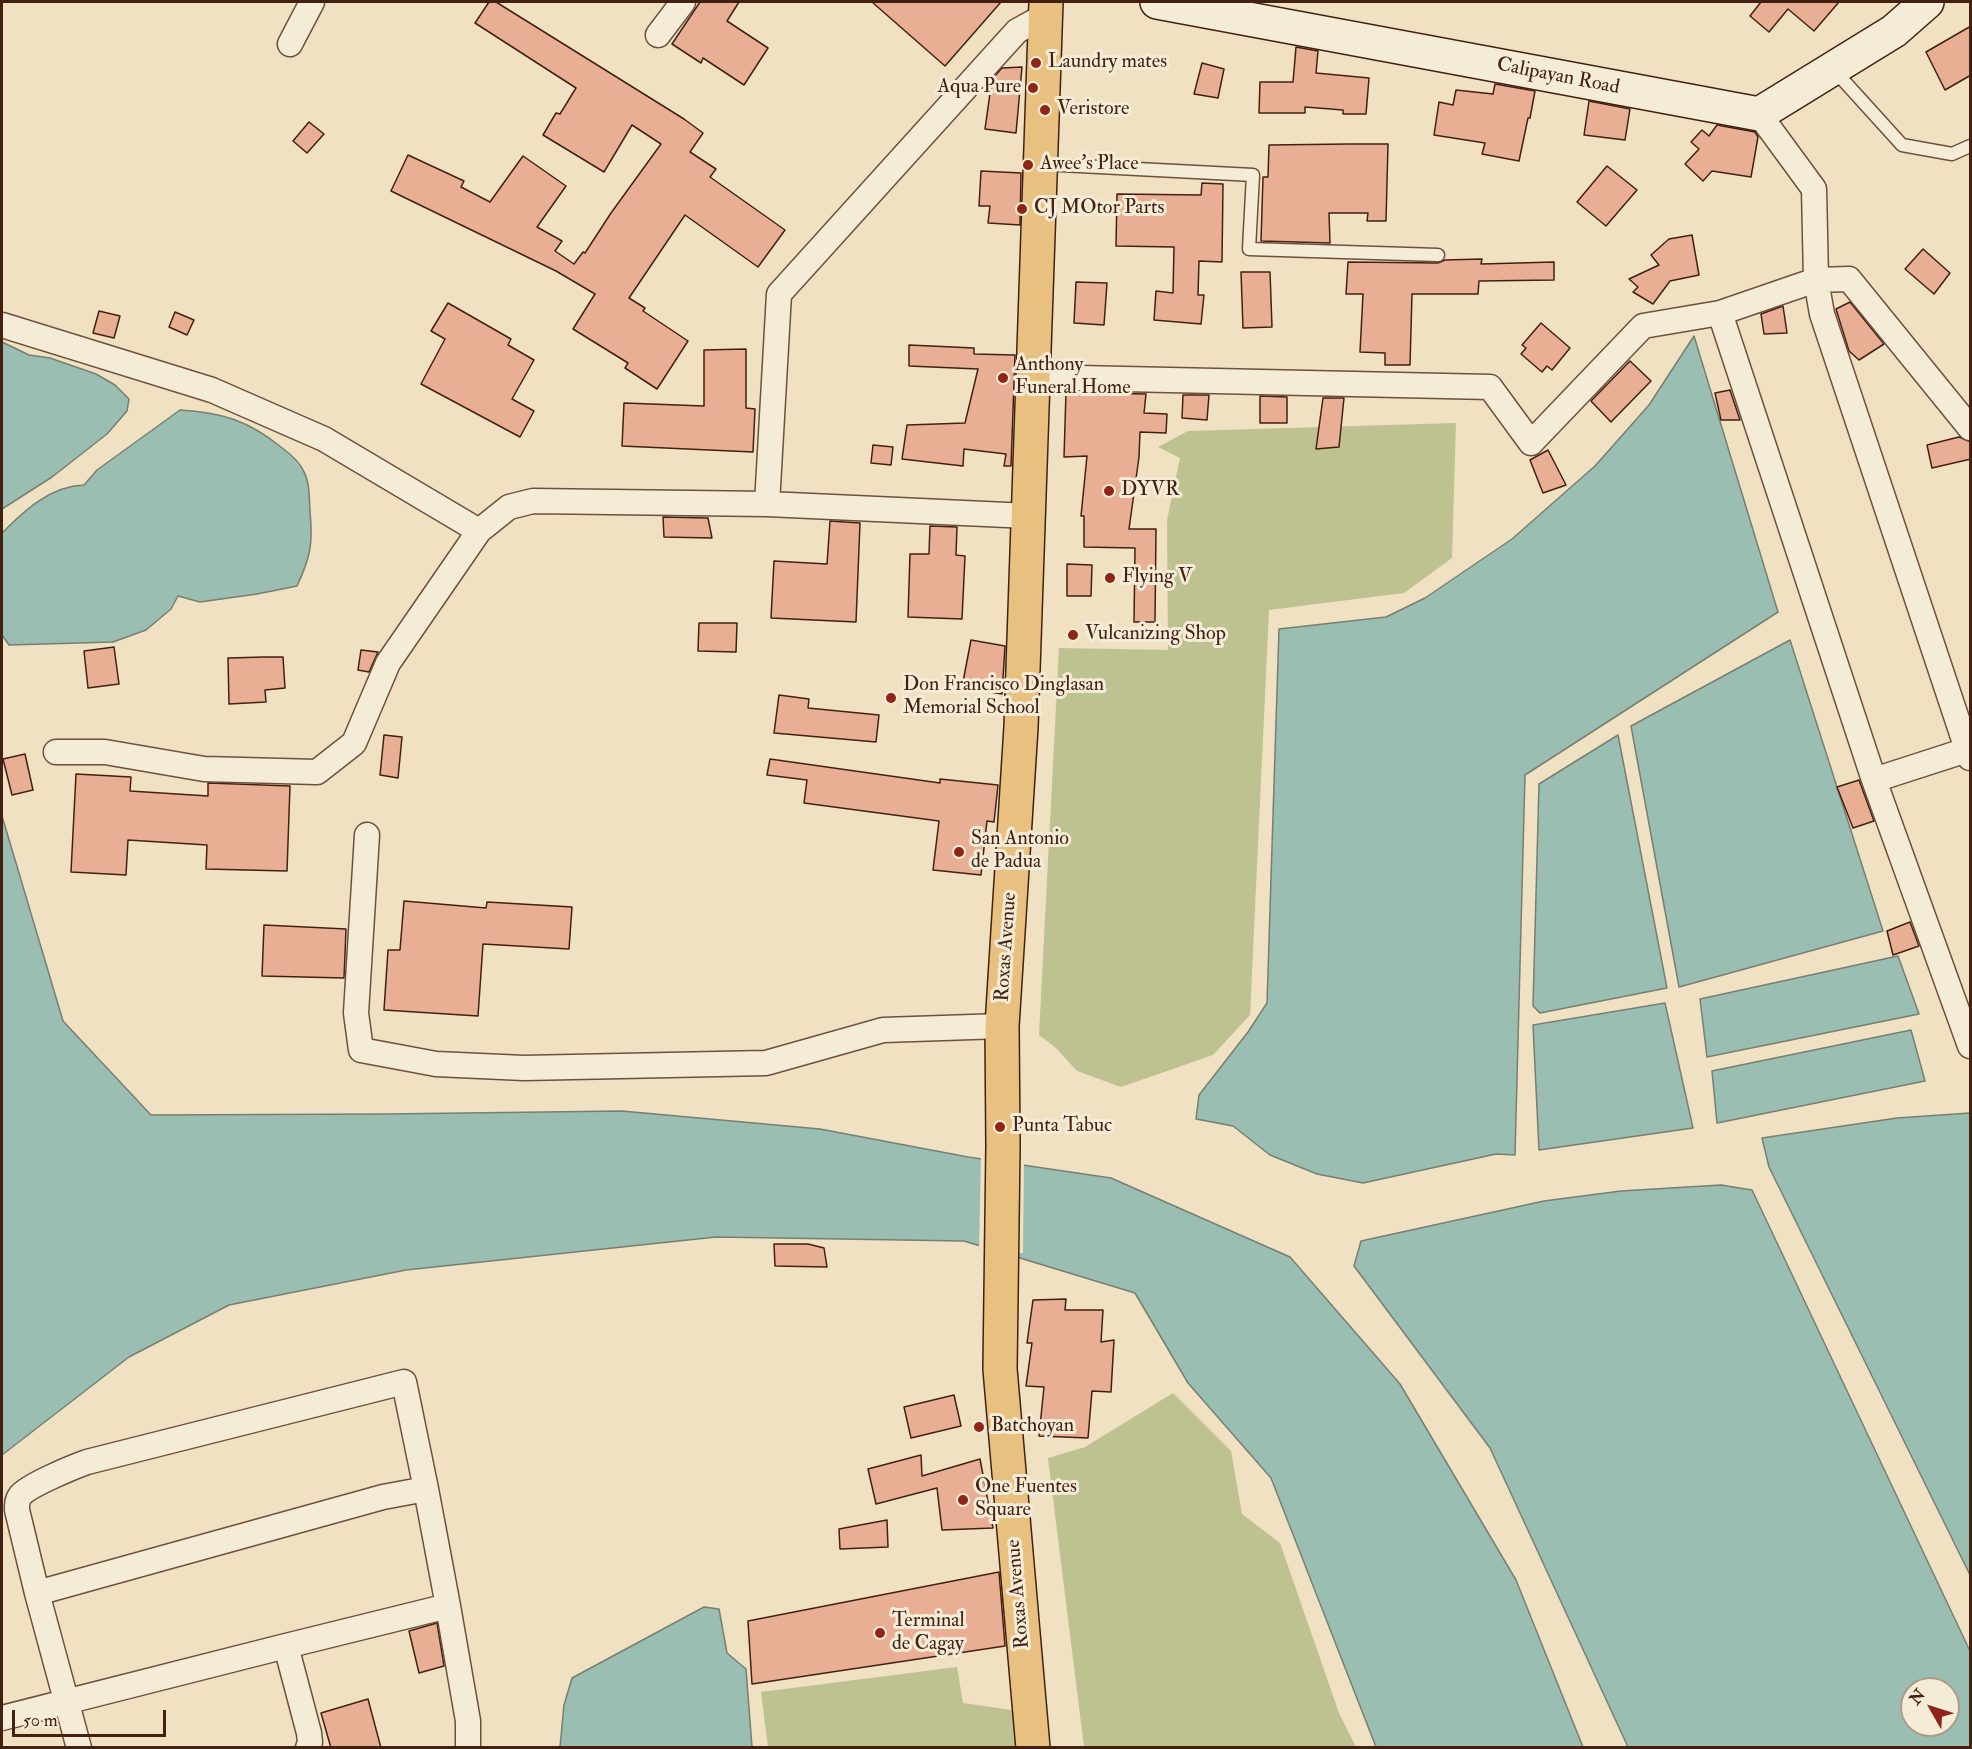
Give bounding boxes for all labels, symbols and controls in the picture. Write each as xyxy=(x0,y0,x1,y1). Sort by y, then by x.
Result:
place label: Laundry mates xyxy=(1048,51,1167,75)
street label: Calipayan Road xyxy=(1495,53,1621,101)
marker: Laundry mates xyxy=(1029,56,1043,70)
place label: Aqua Pure xyxy=(937,76,1021,100)
marker: Aqua Pure xyxy=(1026,81,1040,95)
place label: Veristore xyxy=(1057,98,1129,122)
marker: Veristore xyxy=(1038,103,1052,117)
place label: Awee's Place xyxy=(1040,153,1139,177)
marker: Awee's Place xyxy=(1021,158,1035,172)
place label: CJ MOtor Parts xyxy=(1034,197,1164,221)
marker: CJ MOtor Parts xyxy=(1015,202,1029,216)
place label: Anthony Funeral Home xyxy=(1015,354,1131,401)
marker: Anthony Funeral Home xyxy=(996,371,1010,385)
place label: DYVR xyxy=(1121,479,1179,503)
marker: DYVR xyxy=(1102,484,1116,498)
place label: Flying V xyxy=(1122,566,1192,590)
marker: Flying V xyxy=(1103,571,1117,585)
place label: Vulcanizing Shop xyxy=(1085,623,1226,647)
marker: Vulcanizing Shop xyxy=(1066,628,1080,642)
place label: Don Francisco Dinglasan Memorial School xyxy=(903,674,1104,721)
marker: Don Francisco Dinglasan Memorial School xyxy=(884,691,898,705)
place label: San Antonio de Padua xyxy=(971,828,1069,875)
marker: San Antonio de Padua xyxy=(952,845,966,859)
street label: Roxas Avenue xyxy=(991,891,1023,1003)
place label: Punta Tabuc xyxy=(1012,1115,1112,1139)
marker: Punta Tabuc xyxy=(993,1120,1007,1134)
place label: Batchoyan xyxy=(991,1415,1074,1439)
marker: Batchoyan xyxy=(972,1420,986,1434)
place label: One Fuentes Square xyxy=(975,1476,1077,1523)
marker: One Fuentes Square xyxy=(956,1493,970,1507)
street label: Roxas Avenue xyxy=(1002,1538,1036,1650)
place label: Terminal de Cagay xyxy=(892,1610,965,1657)
marker: Terminal de Cagay xyxy=(873,1626,887,1640)
north arrow xyxy=(1900,1677,1960,1737)
text: N xyxy=(1905,1685,1930,1709)
scale bar xyxy=(15,1698,170,1736)
text: 50 m xyxy=(23,1709,58,1732)

